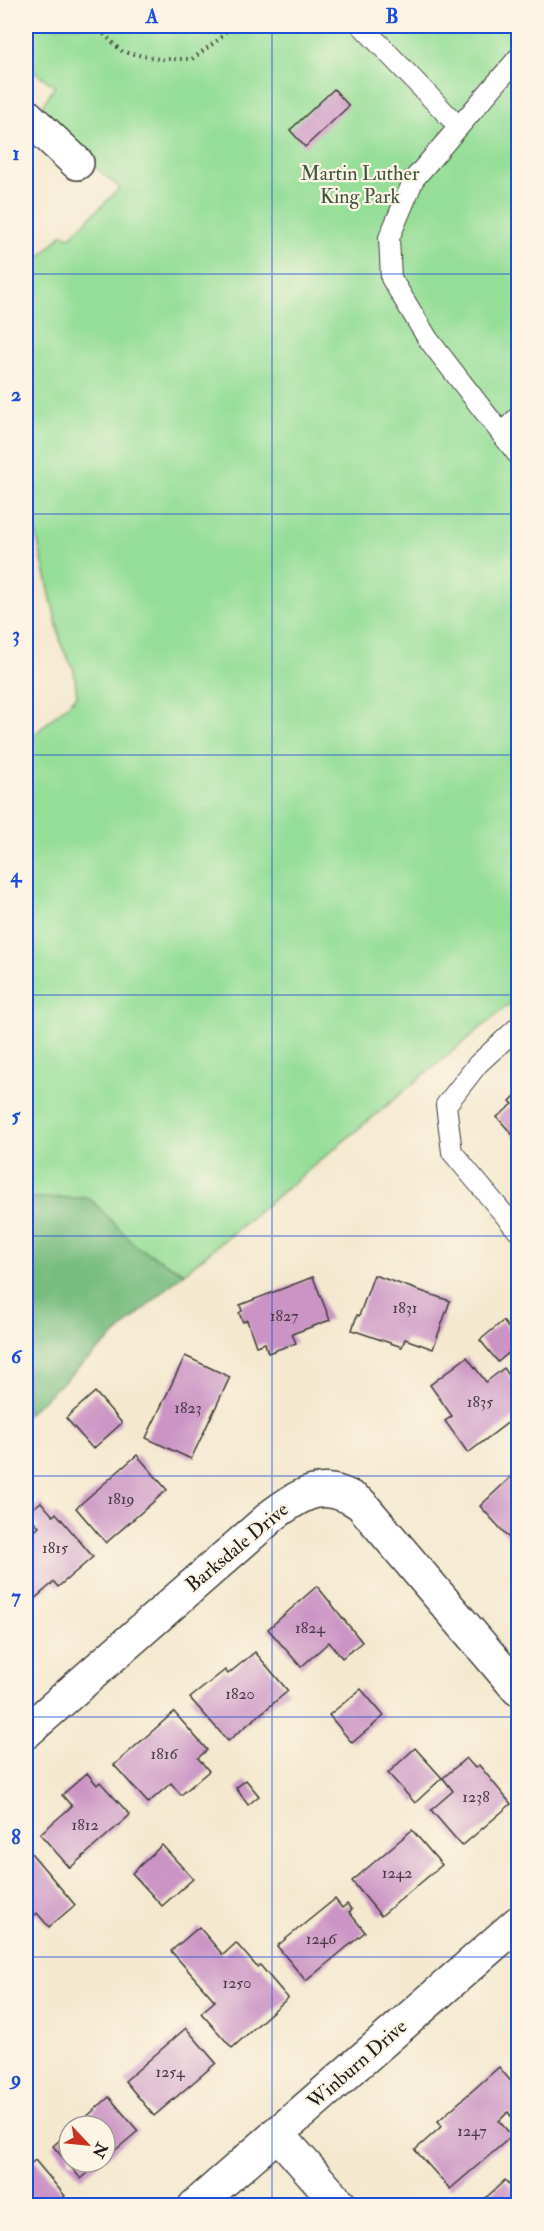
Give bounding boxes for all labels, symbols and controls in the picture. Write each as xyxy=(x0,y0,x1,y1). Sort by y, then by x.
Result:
text: A xyxy=(145,4,159,29)
text: B xyxy=(385,4,399,29)
text: 1 xyxy=(12,141,20,166)
park label: Martin Luther King Park xyxy=(301,161,420,209)
text: 2 xyxy=(11,382,21,407)
text: 3 xyxy=(12,622,20,647)
text: 4 xyxy=(10,863,23,888)
text: 5 xyxy=(12,1103,22,1128)
house number: 1831 xyxy=(392,1298,418,1318)
house number: 1827 xyxy=(270,1306,299,1326)
text: 6 xyxy=(11,1344,23,1369)
house number: 1835 xyxy=(467,1392,493,1412)
house number: 1823 xyxy=(174,1398,202,1418)
house number: 1819 xyxy=(107,1489,135,1509)
street label: Barksdale Drive xyxy=(181,1497,293,1597)
house number: 1815 xyxy=(42,1538,68,1558)
text: 7 xyxy=(11,1584,21,1609)
house number: 1824 xyxy=(295,1618,326,1638)
house number: 1820 xyxy=(225,1684,255,1704)
house number: 1816 xyxy=(151,1744,178,1764)
house number: 1238 xyxy=(462,1787,490,1807)
house number: 1812 xyxy=(71,1815,99,1835)
text: 8 xyxy=(11,1825,21,1850)
house number: 1242 xyxy=(382,1863,412,1883)
house number: 1246 xyxy=(306,1929,337,1949)
house number: 1250 xyxy=(223,1973,251,1993)
street label: Winburn Drive xyxy=(301,2014,412,2115)
house number: 1254 xyxy=(155,2062,186,2082)
text: 9 xyxy=(9,2066,21,2091)
north arrow xyxy=(57,2114,117,2174)
house number: 1247 xyxy=(457,2121,487,2141)
text: N xyxy=(87,2138,112,2162)

